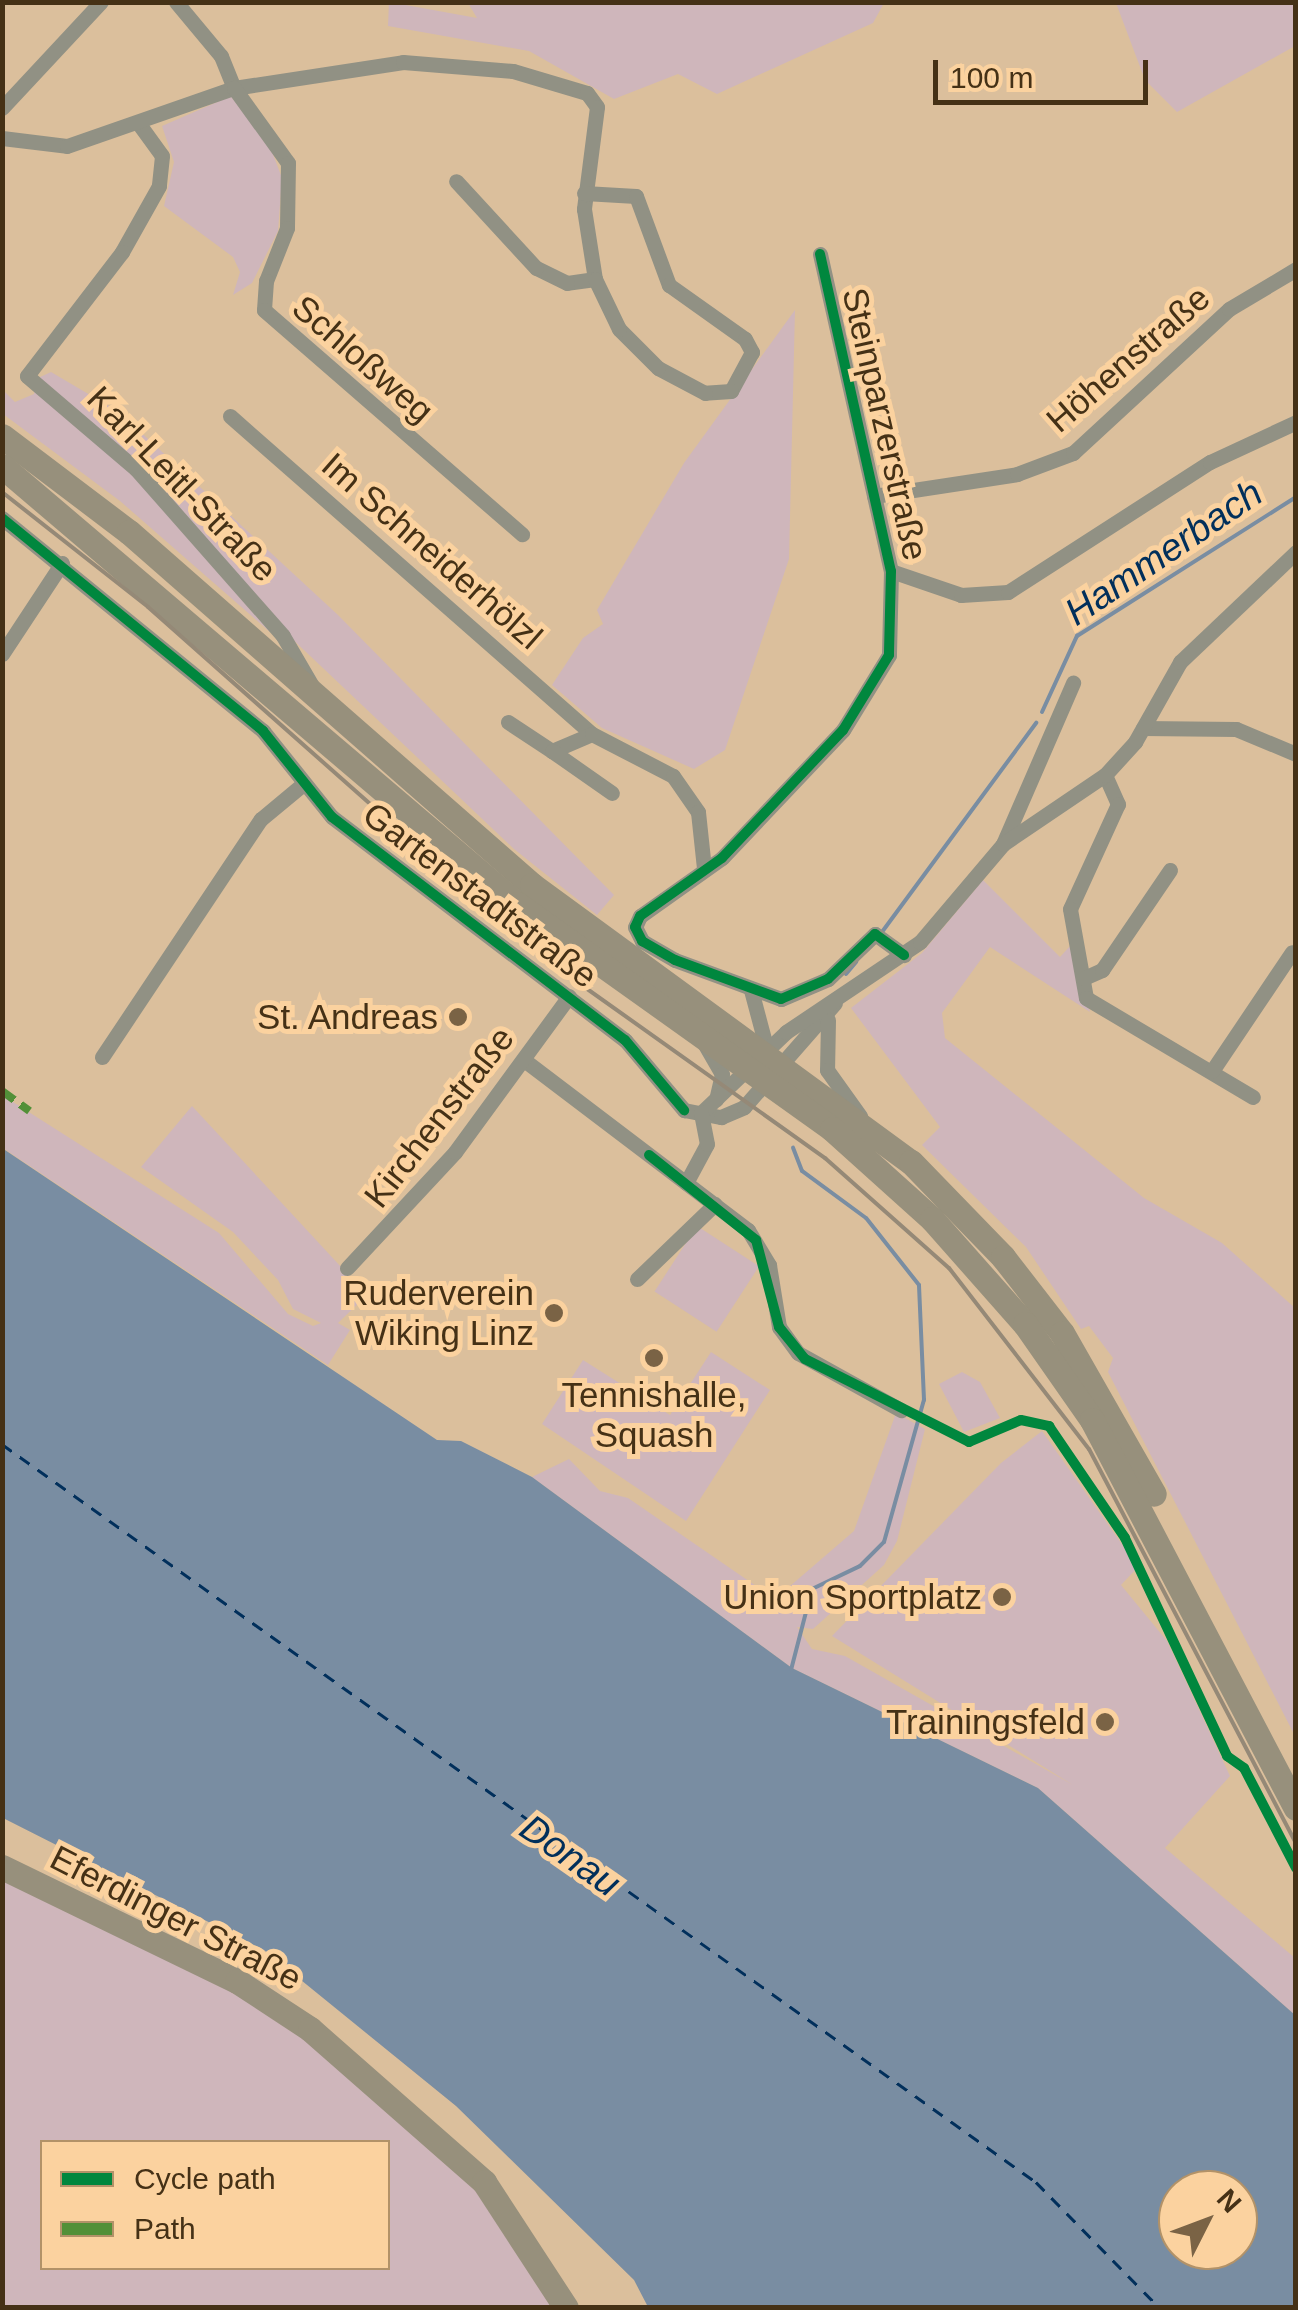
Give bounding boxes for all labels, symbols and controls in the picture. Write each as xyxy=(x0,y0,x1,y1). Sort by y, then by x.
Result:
scale bar xyxy=(938,40,1153,102)
text: 100 m xyxy=(950,61,1033,94)
street label: Höhenstraße xyxy=(1038,277,1218,441)
street label: Steinparzerstraße xyxy=(833,284,937,564)
street label: Schloßweg xyxy=(284,286,442,432)
street label: Karl-Leitl-Straße xyxy=(78,378,286,590)
street label: Im Schneiderhölzl xyxy=(313,444,551,658)
water label: Hammerbach xyxy=(1057,470,1271,636)
street label: Gartenstadtstraße xyxy=(355,793,605,997)
place label: St. Andreas xyxy=(255,996,438,1038)
marker: St. Andreas xyxy=(447,1006,469,1028)
street label: Kirchenstraße xyxy=(355,1018,523,1216)
place label: Ruderverein Wiking Linz xyxy=(343,1272,534,1354)
marker: Ruderverein Wiking Linz xyxy=(543,1302,565,1324)
marker: Tennishalle, Squash xyxy=(643,1347,665,1369)
place label: Tennishalle, Squash xyxy=(562,1374,746,1456)
place label: Union Sportplatz xyxy=(723,1576,982,1618)
marker: Union Sportplatz xyxy=(991,1586,1013,1608)
place label: Trainingsfeld xyxy=(886,1701,1085,1743)
marker: Trainingsfeld xyxy=(1094,1711,1116,1733)
water label: Donau xyxy=(511,1805,629,1907)
street label: Eferdinger Straße xyxy=(43,1837,309,1999)
legend xyxy=(40,2140,390,2270)
text: Cycle path xyxy=(134,2162,276,2195)
north arrow xyxy=(1158,2170,1258,2270)
text: N xyxy=(1211,2183,1247,2219)
text: Path xyxy=(134,2212,196,2245)

